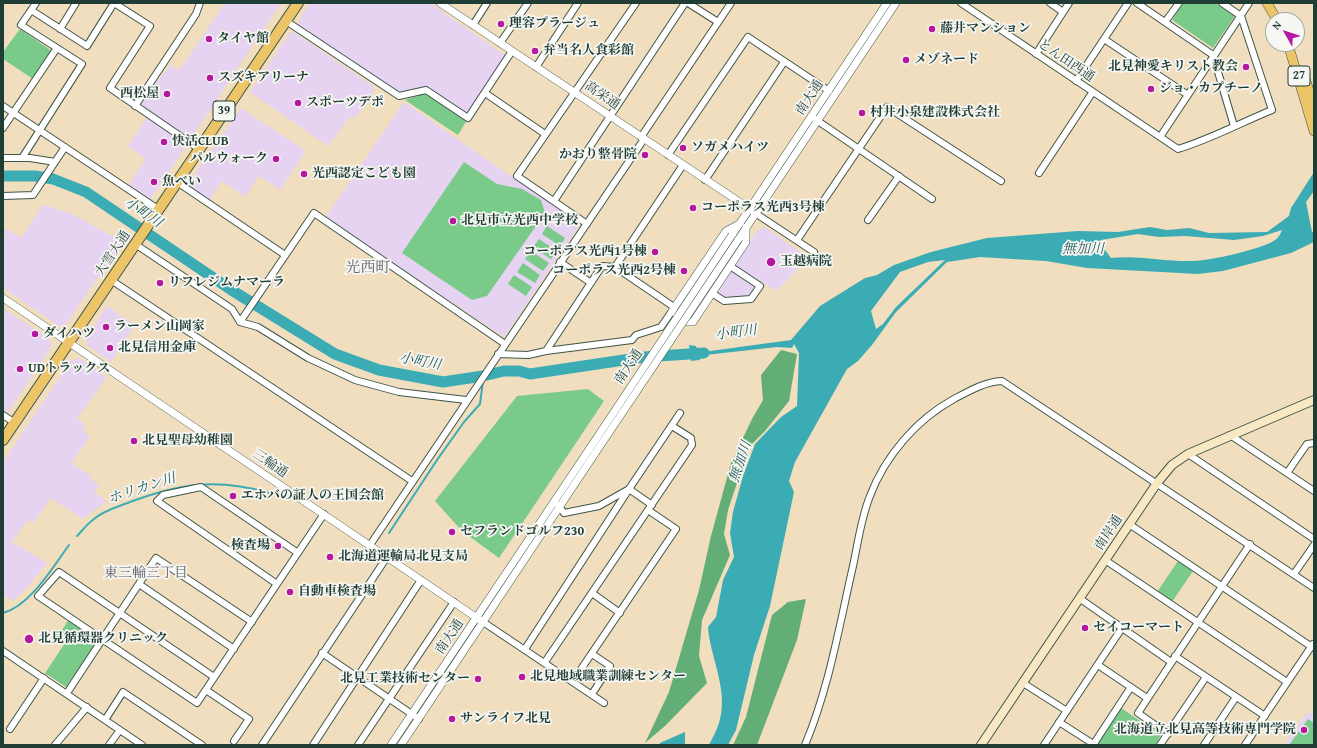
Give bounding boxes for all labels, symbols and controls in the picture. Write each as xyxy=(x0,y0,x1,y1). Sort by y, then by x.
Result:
north arrow xyxy=(1265,12,1305,52)
place label: 理容プラージュ xyxy=(509,16,600,32)
text: N xyxy=(1268,17,1285,33)
marker: 理容プラージュ xyxy=(496,19,506,29)
place label: 藤井マンション xyxy=(940,21,1031,37)
marker: 藤井マンション xyxy=(927,24,937,34)
place label: タイヤ館 xyxy=(217,31,269,47)
marker: タイヤ館 xyxy=(204,34,214,44)
street label: とん田西通 xyxy=(1035,36,1097,86)
place label: 弁当名人食彩館 xyxy=(543,43,634,59)
marker: 弁当名人食彩館 xyxy=(530,46,540,56)
place label: メゾネード xyxy=(914,52,979,68)
marker: メゾネード xyxy=(901,55,911,65)
place label: 北見神愛キリスト教会 xyxy=(1108,59,1238,75)
marker: 北見神愛キリスト教会 xyxy=(1241,62,1251,72)
road number: 27 xyxy=(1288,66,1310,86)
place label: スズキアリーナ xyxy=(218,70,309,86)
marker: スズキアリーナ xyxy=(205,73,215,83)
street label: 南大通 xyxy=(793,77,827,119)
street label: 高栄通 xyxy=(581,79,623,113)
place label: ジョ・カプチーノ xyxy=(1159,81,1263,97)
marker: ジョ・カプチーノ xyxy=(1146,84,1156,94)
place label: 西松屋 xyxy=(120,86,159,102)
marker: 西松屋 xyxy=(162,89,172,99)
place label: スポーツデポ xyxy=(306,95,384,111)
marker: スポーツデポ xyxy=(293,98,303,108)
road number: 39 xyxy=(213,101,235,121)
place label: 村井小泉建設株式会社 xyxy=(870,105,1000,121)
marker: 村井小泉建設株式会社 xyxy=(857,108,867,118)
place label: 快活CLUB xyxy=(172,134,229,150)
marker: 快活CLUB xyxy=(159,137,169,147)
place label: ソガメハイツ xyxy=(691,140,769,156)
marker: ソガメハイツ xyxy=(678,143,688,153)
place label: かおり整骨院 xyxy=(559,147,637,163)
marker: かおり整骨院 xyxy=(640,150,650,160)
place label: パルウォーク xyxy=(190,151,268,167)
marker: パルウォーク xyxy=(271,154,281,164)
place label: 光西認定こども園 xyxy=(312,166,416,182)
marker: 光西認定こども園 xyxy=(299,169,309,179)
place label: 魚べい xyxy=(162,174,201,190)
marker: 魚べい xyxy=(149,177,159,187)
water label: 小町川 xyxy=(121,194,165,232)
place label: コーポラス光西3号棟 xyxy=(701,200,825,216)
marker: コーポラス光西3号棟 xyxy=(688,203,698,213)
place label: 北見市立光西中学校 xyxy=(461,213,578,229)
marker: 北見市立光西中学校 xyxy=(448,216,458,226)
street label: 大雪大通 xyxy=(92,228,134,280)
water label: 無加川 xyxy=(1062,241,1104,257)
place label: コーポラス光西1号棟 xyxy=(523,244,647,260)
marker: コーポラス光西1号棟 xyxy=(650,247,660,257)
place label: 玉越病院 xyxy=(780,254,832,270)
marker: 玉越病院 xyxy=(765,256,777,268)
district label: 光西町 xyxy=(346,259,390,277)
place label: コーポラス光西2号棟 xyxy=(552,263,676,279)
marker: コーポラス光西2号棟 xyxy=(679,266,689,276)
place label: リフレジムナマーラ xyxy=(168,275,285,291)
marker: リフレジムナマーラ xyxy=(155,278,165,288)
place label: ラーメン山岡家 xyxy=(114,319,205,335)
marker: ラーメン山岡家 xyxy=(101,322,111,332)
water label: 小町川 xyxy=(714,322,758,344)
place label: ダイハツ xyxy=(43,326,95,342)
marker: ダイハツ xyxy=(30,329,40,339)
place label: 北見信用金庫 xyxy=(118,340,196,356)
marker: 北見信用金庫 xyxy=(105,343,115,353)
street label: 南大通 xyxy=(612,346,646,388)
water label: 小町川 xyxy=(398,350,442,374)
place label: UDトラックス xyxy=(28,361,110,377)
marker: UDトラックス xyxy=(15,364,25,374)
place label: 北見聖母幼稚園 xyxy=(142,433,233,449)
marker: 北見聖母幼稚園 xyxy=(129,436,139,446)
water label: 無加川 xyxy=(726,439,756,485)
street label: 三輪通 xyxy=(249,447,291,481)
water label: ホリカン川 xyxy=(106,470,178,508)
place label: エホバの証人の王国会館 xyxy=(241,488,384,504)
marker: エホバの証人の王国会館 xyxy=(228,491,238,501)
street label: 南岸通 xyxy=(1092,512,1126,554)
place label: セフランドゴルフ230 xyxy=(460,524,584,540)
marker: セフランドゴルフ230 xyxy=(447,527,457,537)
place label: 検査場 xyxy=(231,538,270,554)
marker: 検査場 xyxy=(273,541,283,551)
place label: 北海道運輸局北見支局 xyxy=(338,549,468,565)
marker: 北海道運輸局北見支局 xyxy=(325,552,335,562)
district label: 東三輪三丁目 xyxy=(104,565,188,581)
place label: 自動車検査場 xyxy=(298,584,376,600)
marker: 自動車検査場 xyxy=(285,587,295,597)
street label: 南大通 xyxy=(433,616,467,658)
place label: セイコーマート xyxy=(1093,620,1184,636)
marker: セイコーマート xyxy=(1080,623,1090,633)
place label: 北見循環器クリニック xyxy=(38,631,168,647)
marker: 北見循環器クリニック xyxy=(23,633,35,645)
place label: 北見地域職業訓練センター xyxy=(530,669,686,685)
place label: 北見工業技術センター xyxy=(340,671,470,687)
marker: 北見地域職業訓練センター xyxy=(517,672,527,682)
marker: 北見工業技術センター xyxy=(473,674,483,684)
place label: サンライフ北見 xyxy=(460,711,551,727)
marker: サンライフ北見 xyxy=(447,714,457,724)
place label: 北海道立北見高等技術専門学院 xyxy=(1114,722,1296,738)
marker: 北海道立北見高等技術専門学院 xyxy=(1299,725,1309,735)

